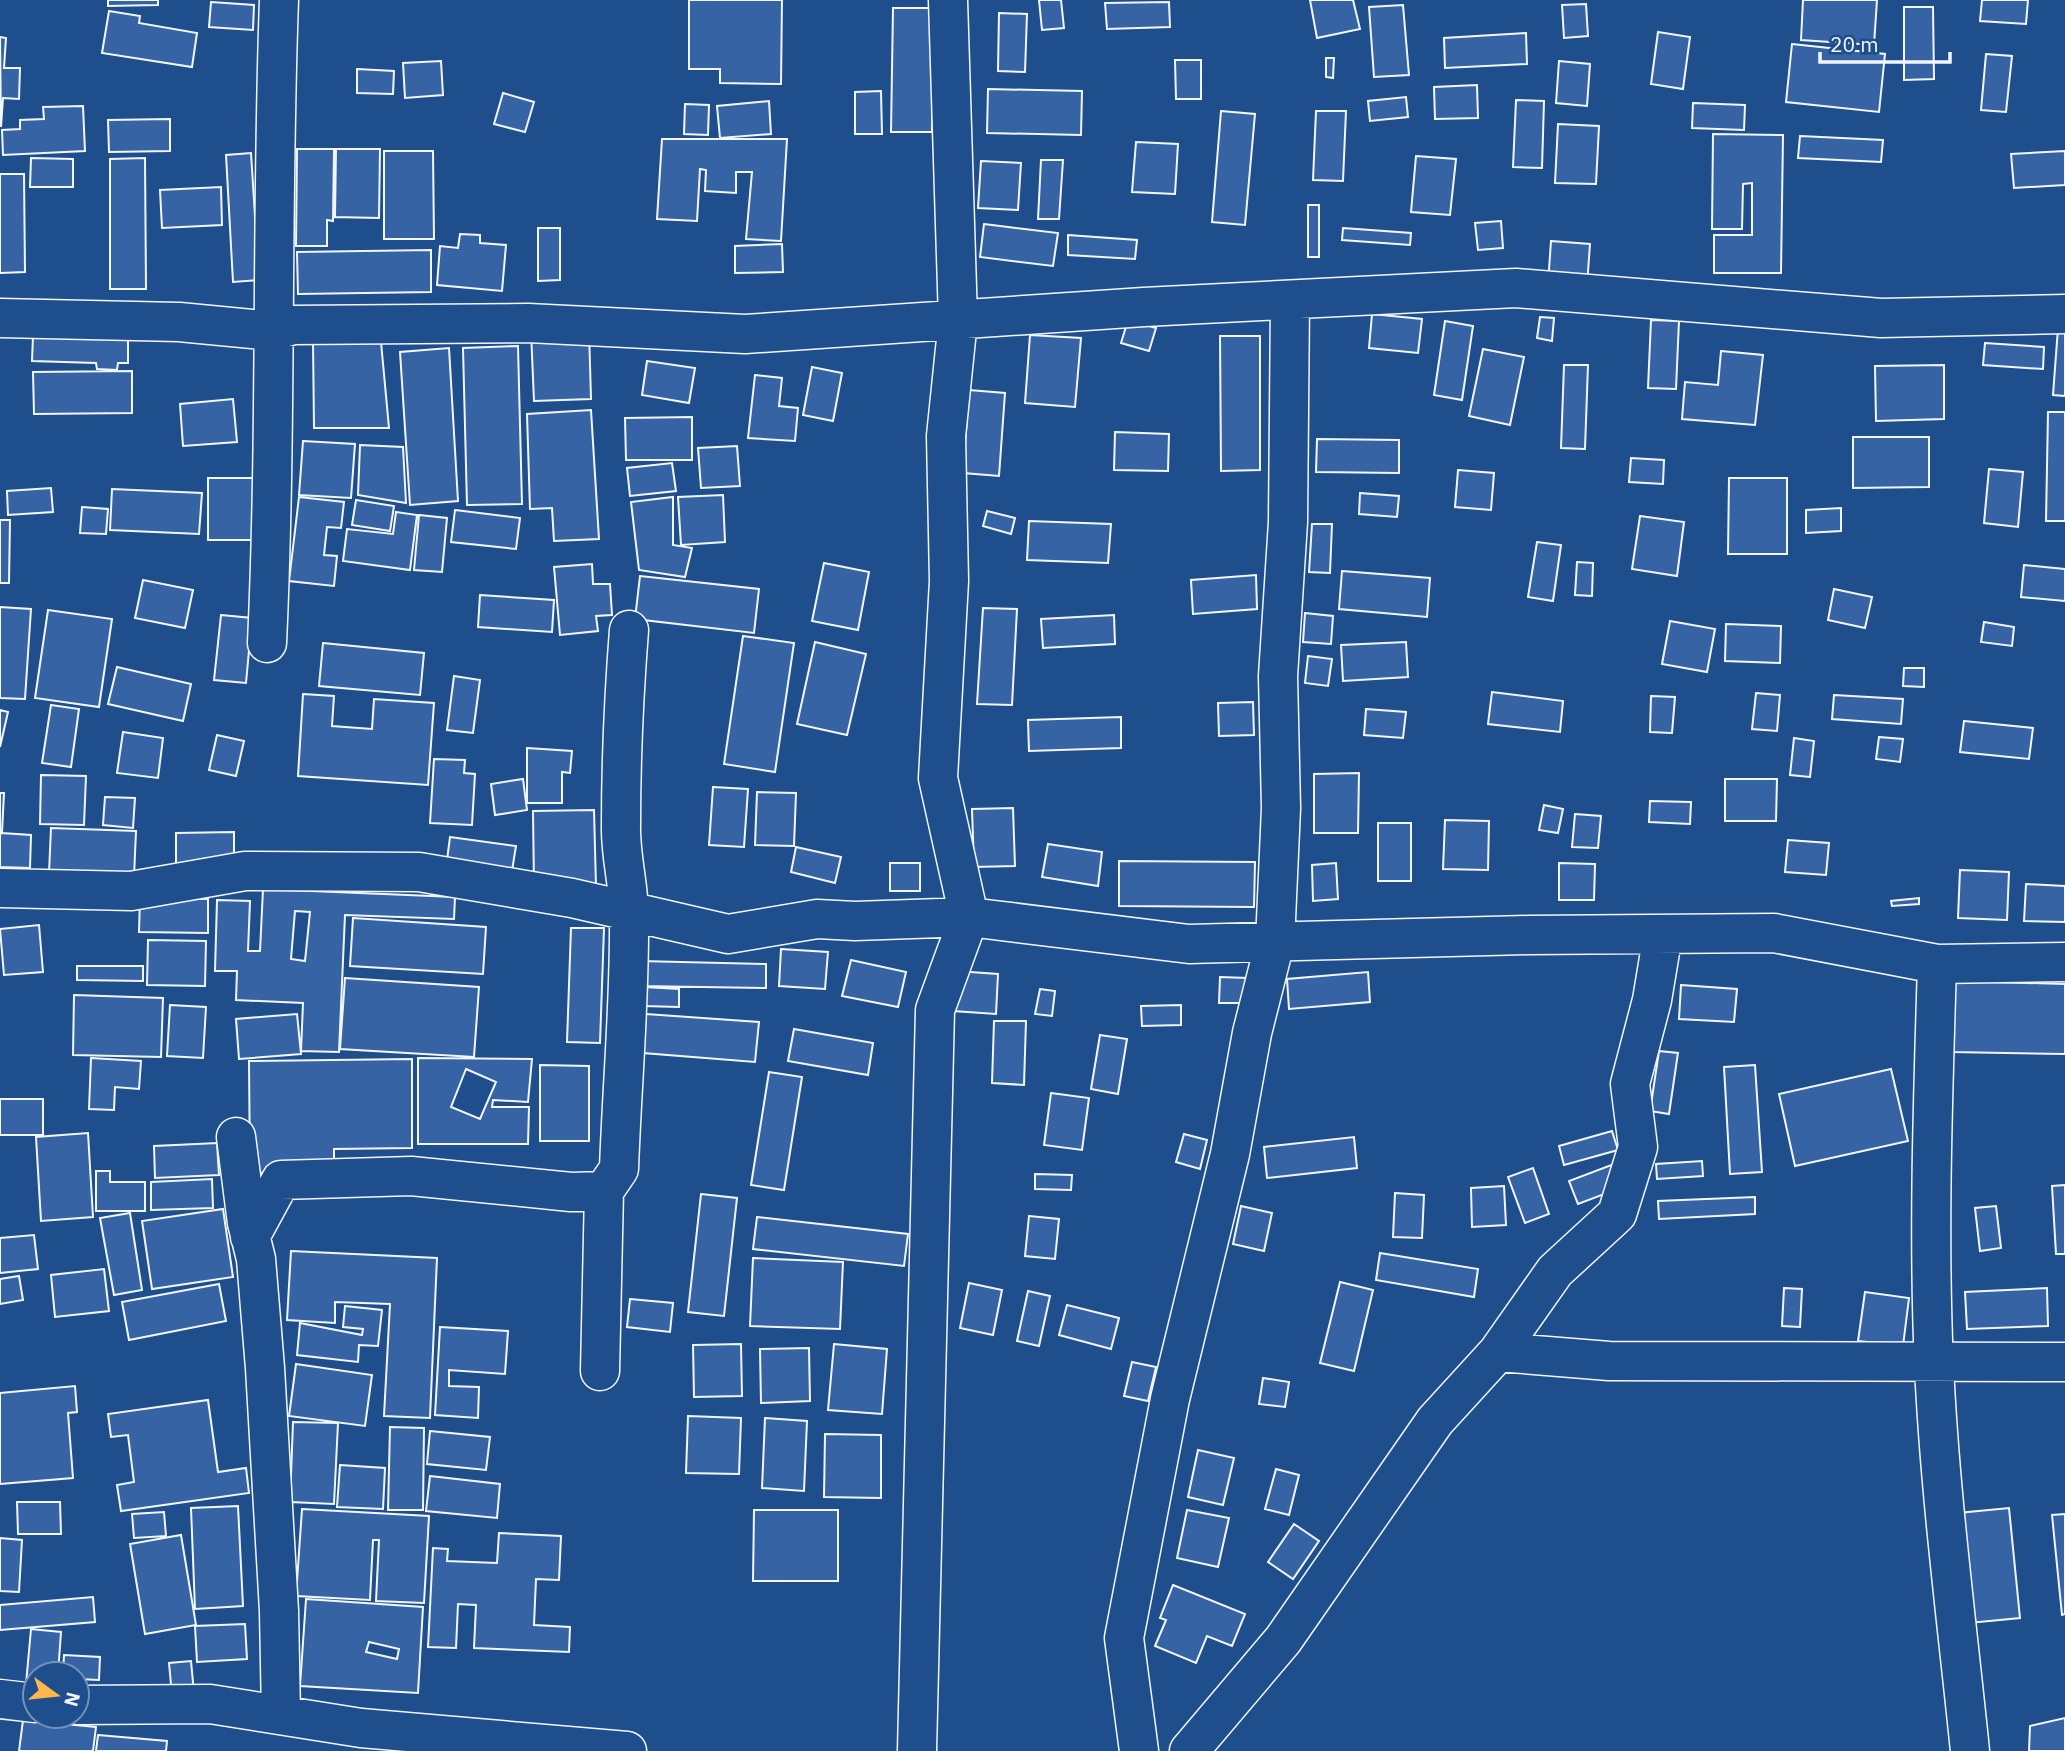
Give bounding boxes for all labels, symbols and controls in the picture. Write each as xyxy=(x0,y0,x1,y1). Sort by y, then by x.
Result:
scale bar xyxy=(1820,21,1950,65)
text: 20 m xyxy=(1830,30,1879,58)
north arrow xyxy=(21,1660,91,1730)
text: N xyxy=(59,1690,86,1709)

